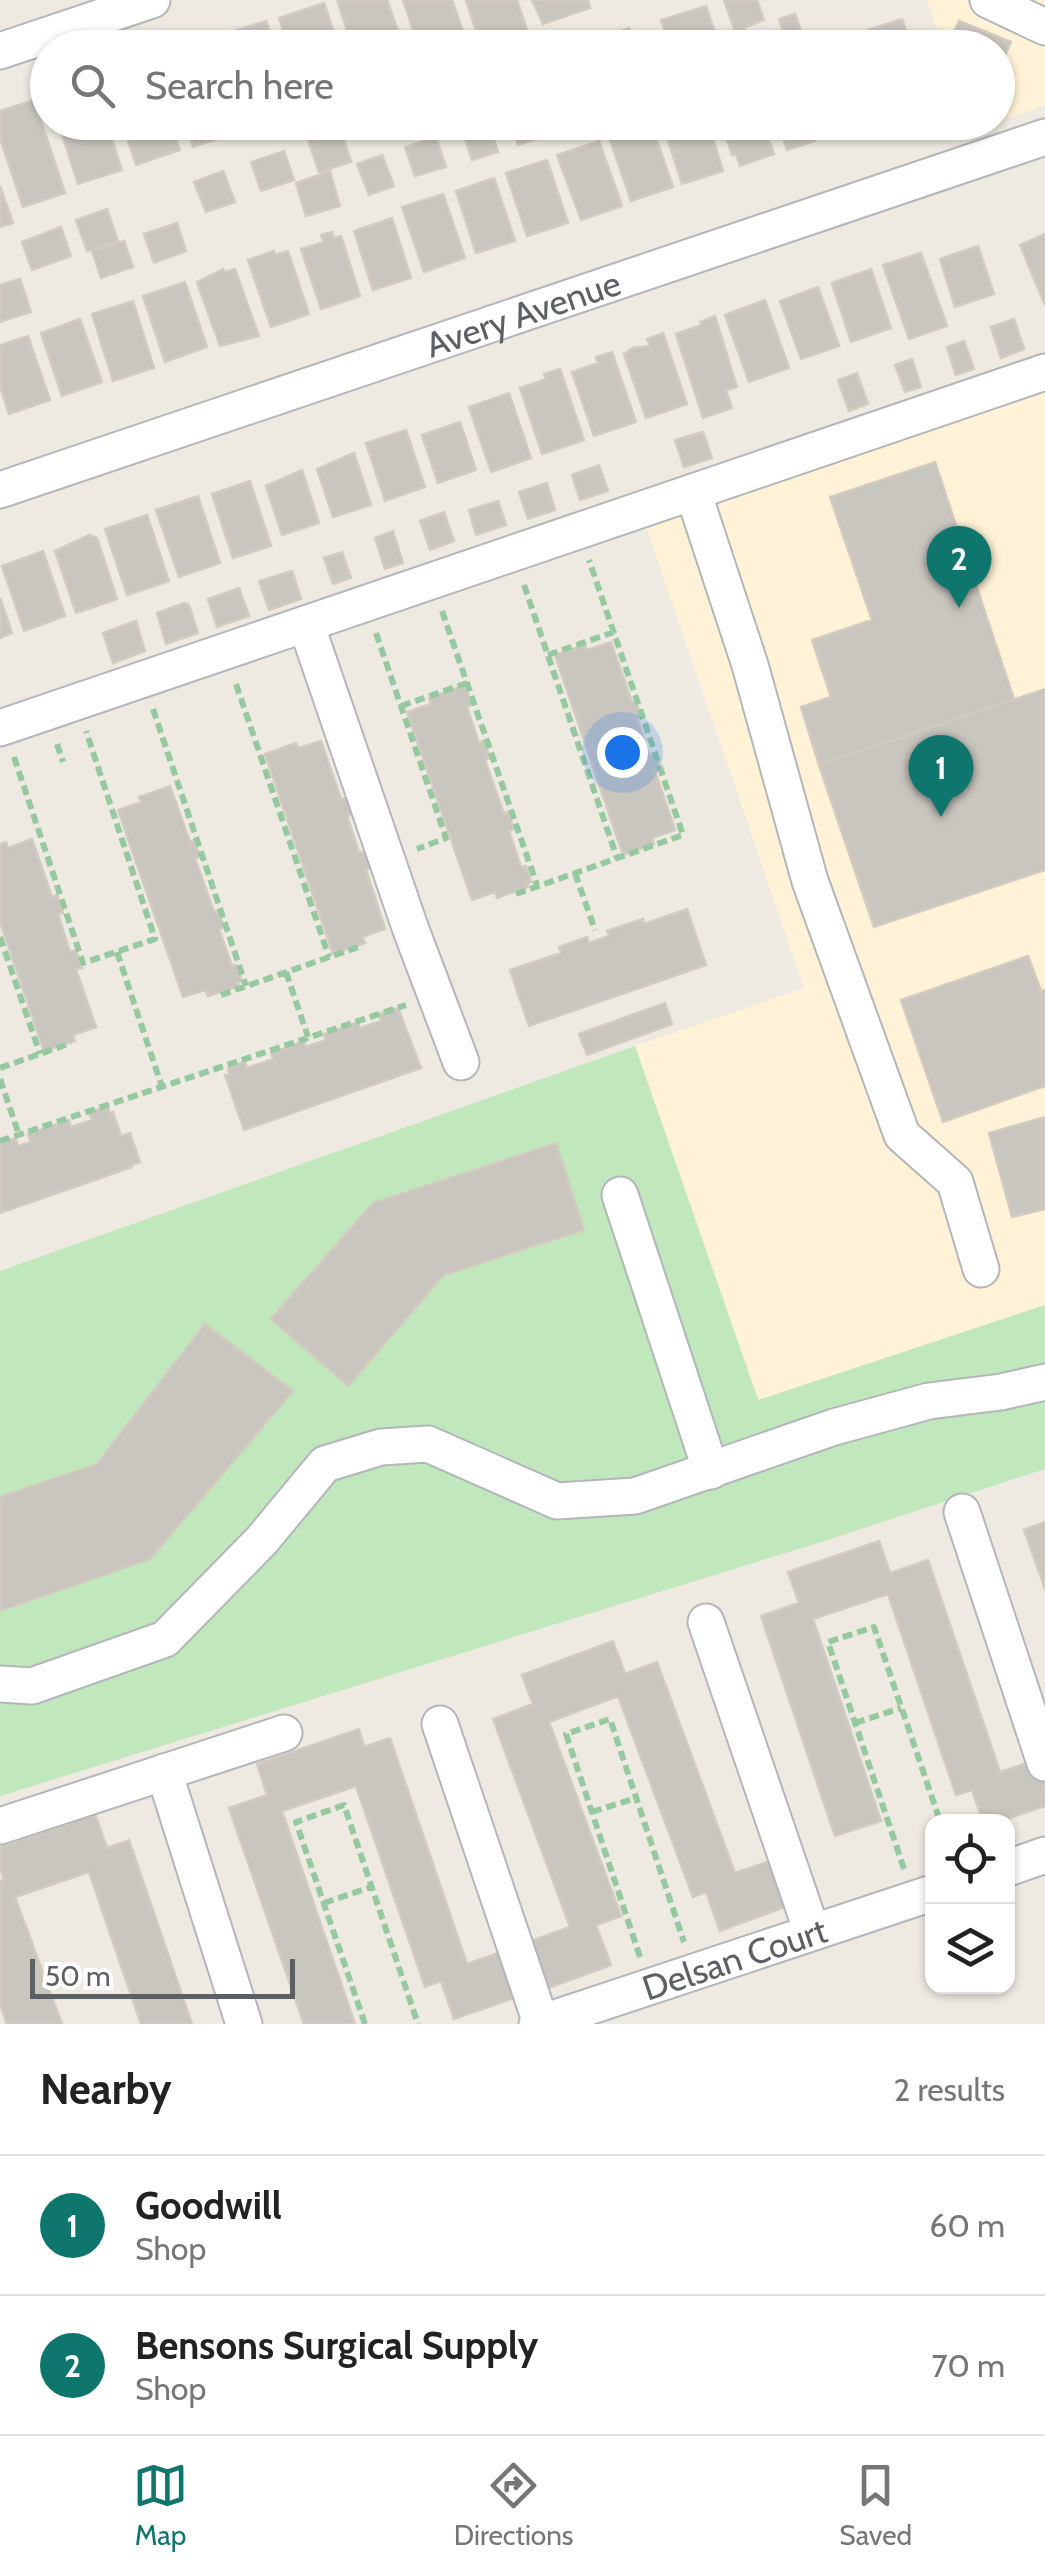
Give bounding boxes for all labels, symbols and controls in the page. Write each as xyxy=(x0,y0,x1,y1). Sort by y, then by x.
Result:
search box xyxy=(30,30,1015,140)
icon: search xyxy=(65,58,120,113)
text: Search here xyxy=(145,62,334,109)
street label: Avery Avenue xyxy=(420,261,626,366)
pin: 2 xyxy=(926,526,992,608)
your location xyxy=(597,727,648,778)
pin: 1 xyxy=(908,734,974,817)
map controls xyxy=(925,1814,1015,1994)
button: locate xyxy=(925,1814,1015,1904)
button: layers xyxy=(925,1904,1015,1994)
street label: Delsan Court xyxy=(637,1908,832,2009)
scale bar xyxy=(30,1954,295,1998)
text: 50 m xyxy=(45,1959,111,1993)
text: Nearby xyxy=(40,2063,172,2115)
text: 2 results xyxy=(894,2070,1005,2109)
text: Goodwill xyxy=(135,2182,282,2229)
text: 1 xyxy=(67,2206,78,2245)
text: 60 m xyxy=(929,2206,1005,2245)
text: Shop xyxy=(135,2229,206,2268)
text: Bensons Surgical Supply xyxy=(135,2322,538,2369)
text: 2 xyxy=(64,2346,81,2385)
text: 70 m xyxy=(932,2346,1005,2385)
text: Shop xyxy=(135,2369,206,2408)
tab: Map xyxy=(133,2458,188,2552)
tab: Directions xyxy=(454,2458,573,2552)
tab: Saved xyxy=(839,2458,912,2552)

